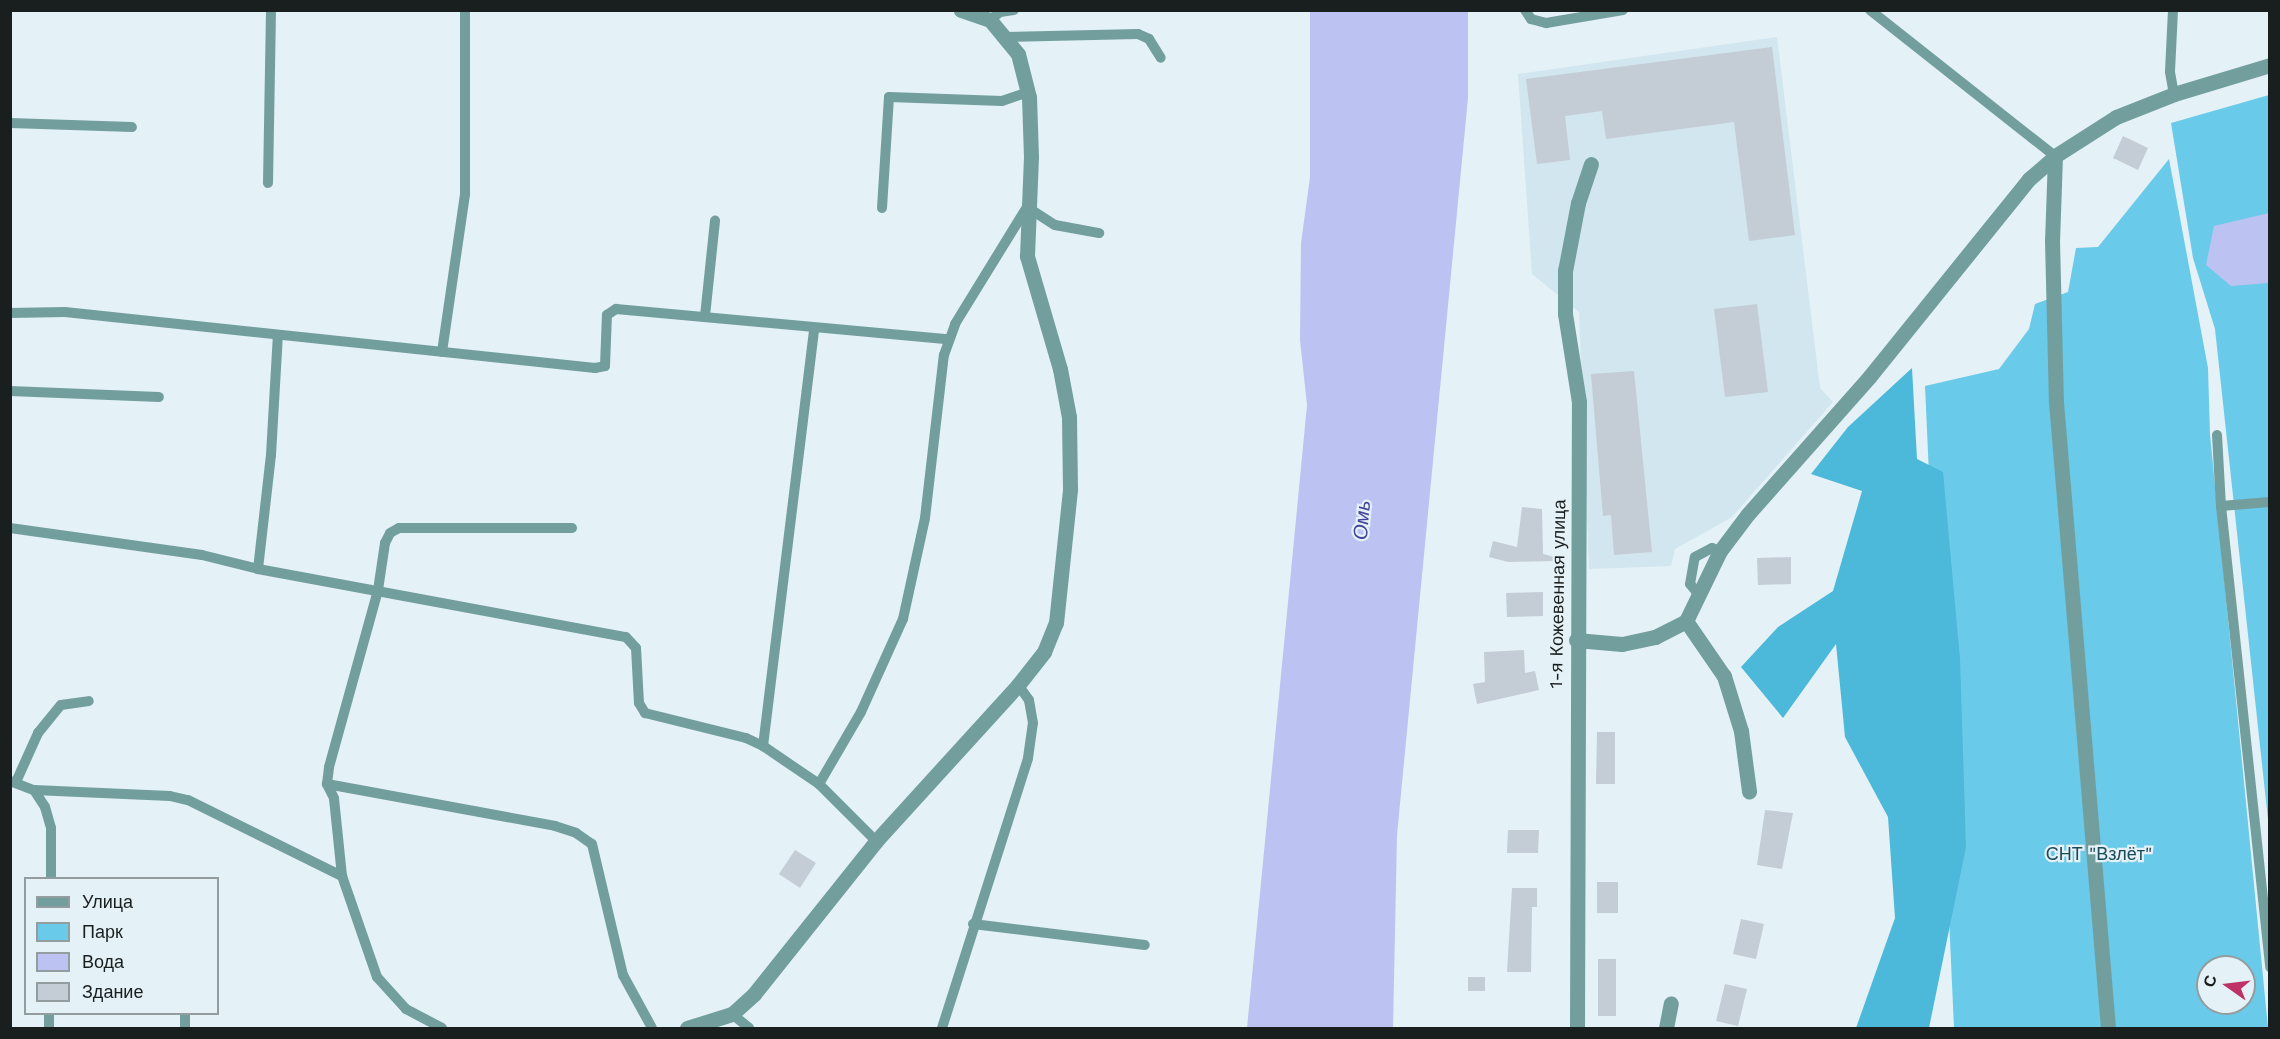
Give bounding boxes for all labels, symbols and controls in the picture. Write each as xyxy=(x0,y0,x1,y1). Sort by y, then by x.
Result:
water label: Омь xyxy=(1348,499,1376,541)
street label: 1-я Кожевенная улица xyxy=(1546,499,1570,689)
park label: СНТ "Взлёт" xyxy=(2046,843,2152,865)
legend xyxy=(24,877,219,1015)
text: Улица xyxy=(82,891,133,912)
text: Парк xyxy=(82,921,123,942)
text: Вода xyxy=(82,951,124,972)
north arrow xyxy=(2196,955,2256,1015)
text: С xyxy=(2199,973,2221,989)
text: Здание xyxy=(82,981,143,1002)

